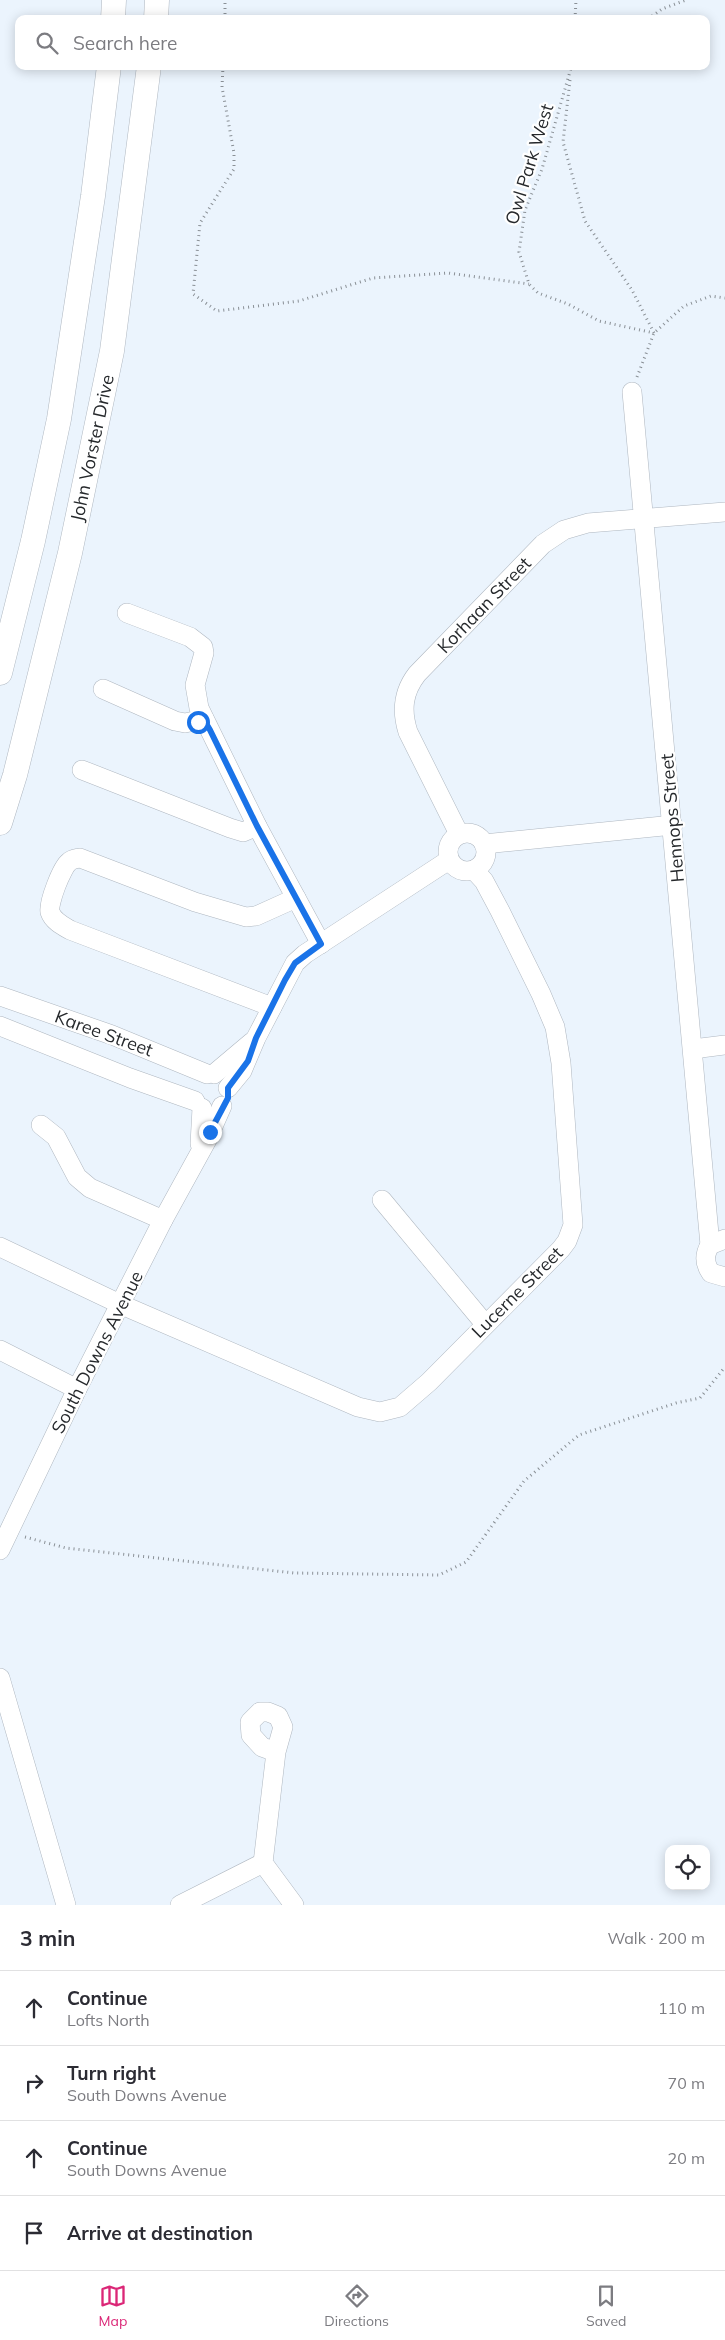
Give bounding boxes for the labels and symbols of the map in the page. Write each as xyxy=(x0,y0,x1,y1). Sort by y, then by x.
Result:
street label: Owl Park West xyxy=(500,101,558,227)
street label: John Vorster Drive xyxy=(65,372,119,524)
street label: Korhaan Street xyxy=(432,552,536,658)
route start xyxy=(187,711,210,734)
street label: Hennops Street xyxy=(655,753,689,883)
street label: Karee Street xyxy=(52,1005,156,1061)
route end xyxy=(199,1121,222,1144)
street label: Lucerne Street xyxy=(466,1241,568,1343)
street label: South Downs Avenue xyxy=(46,1267,148,1437)

